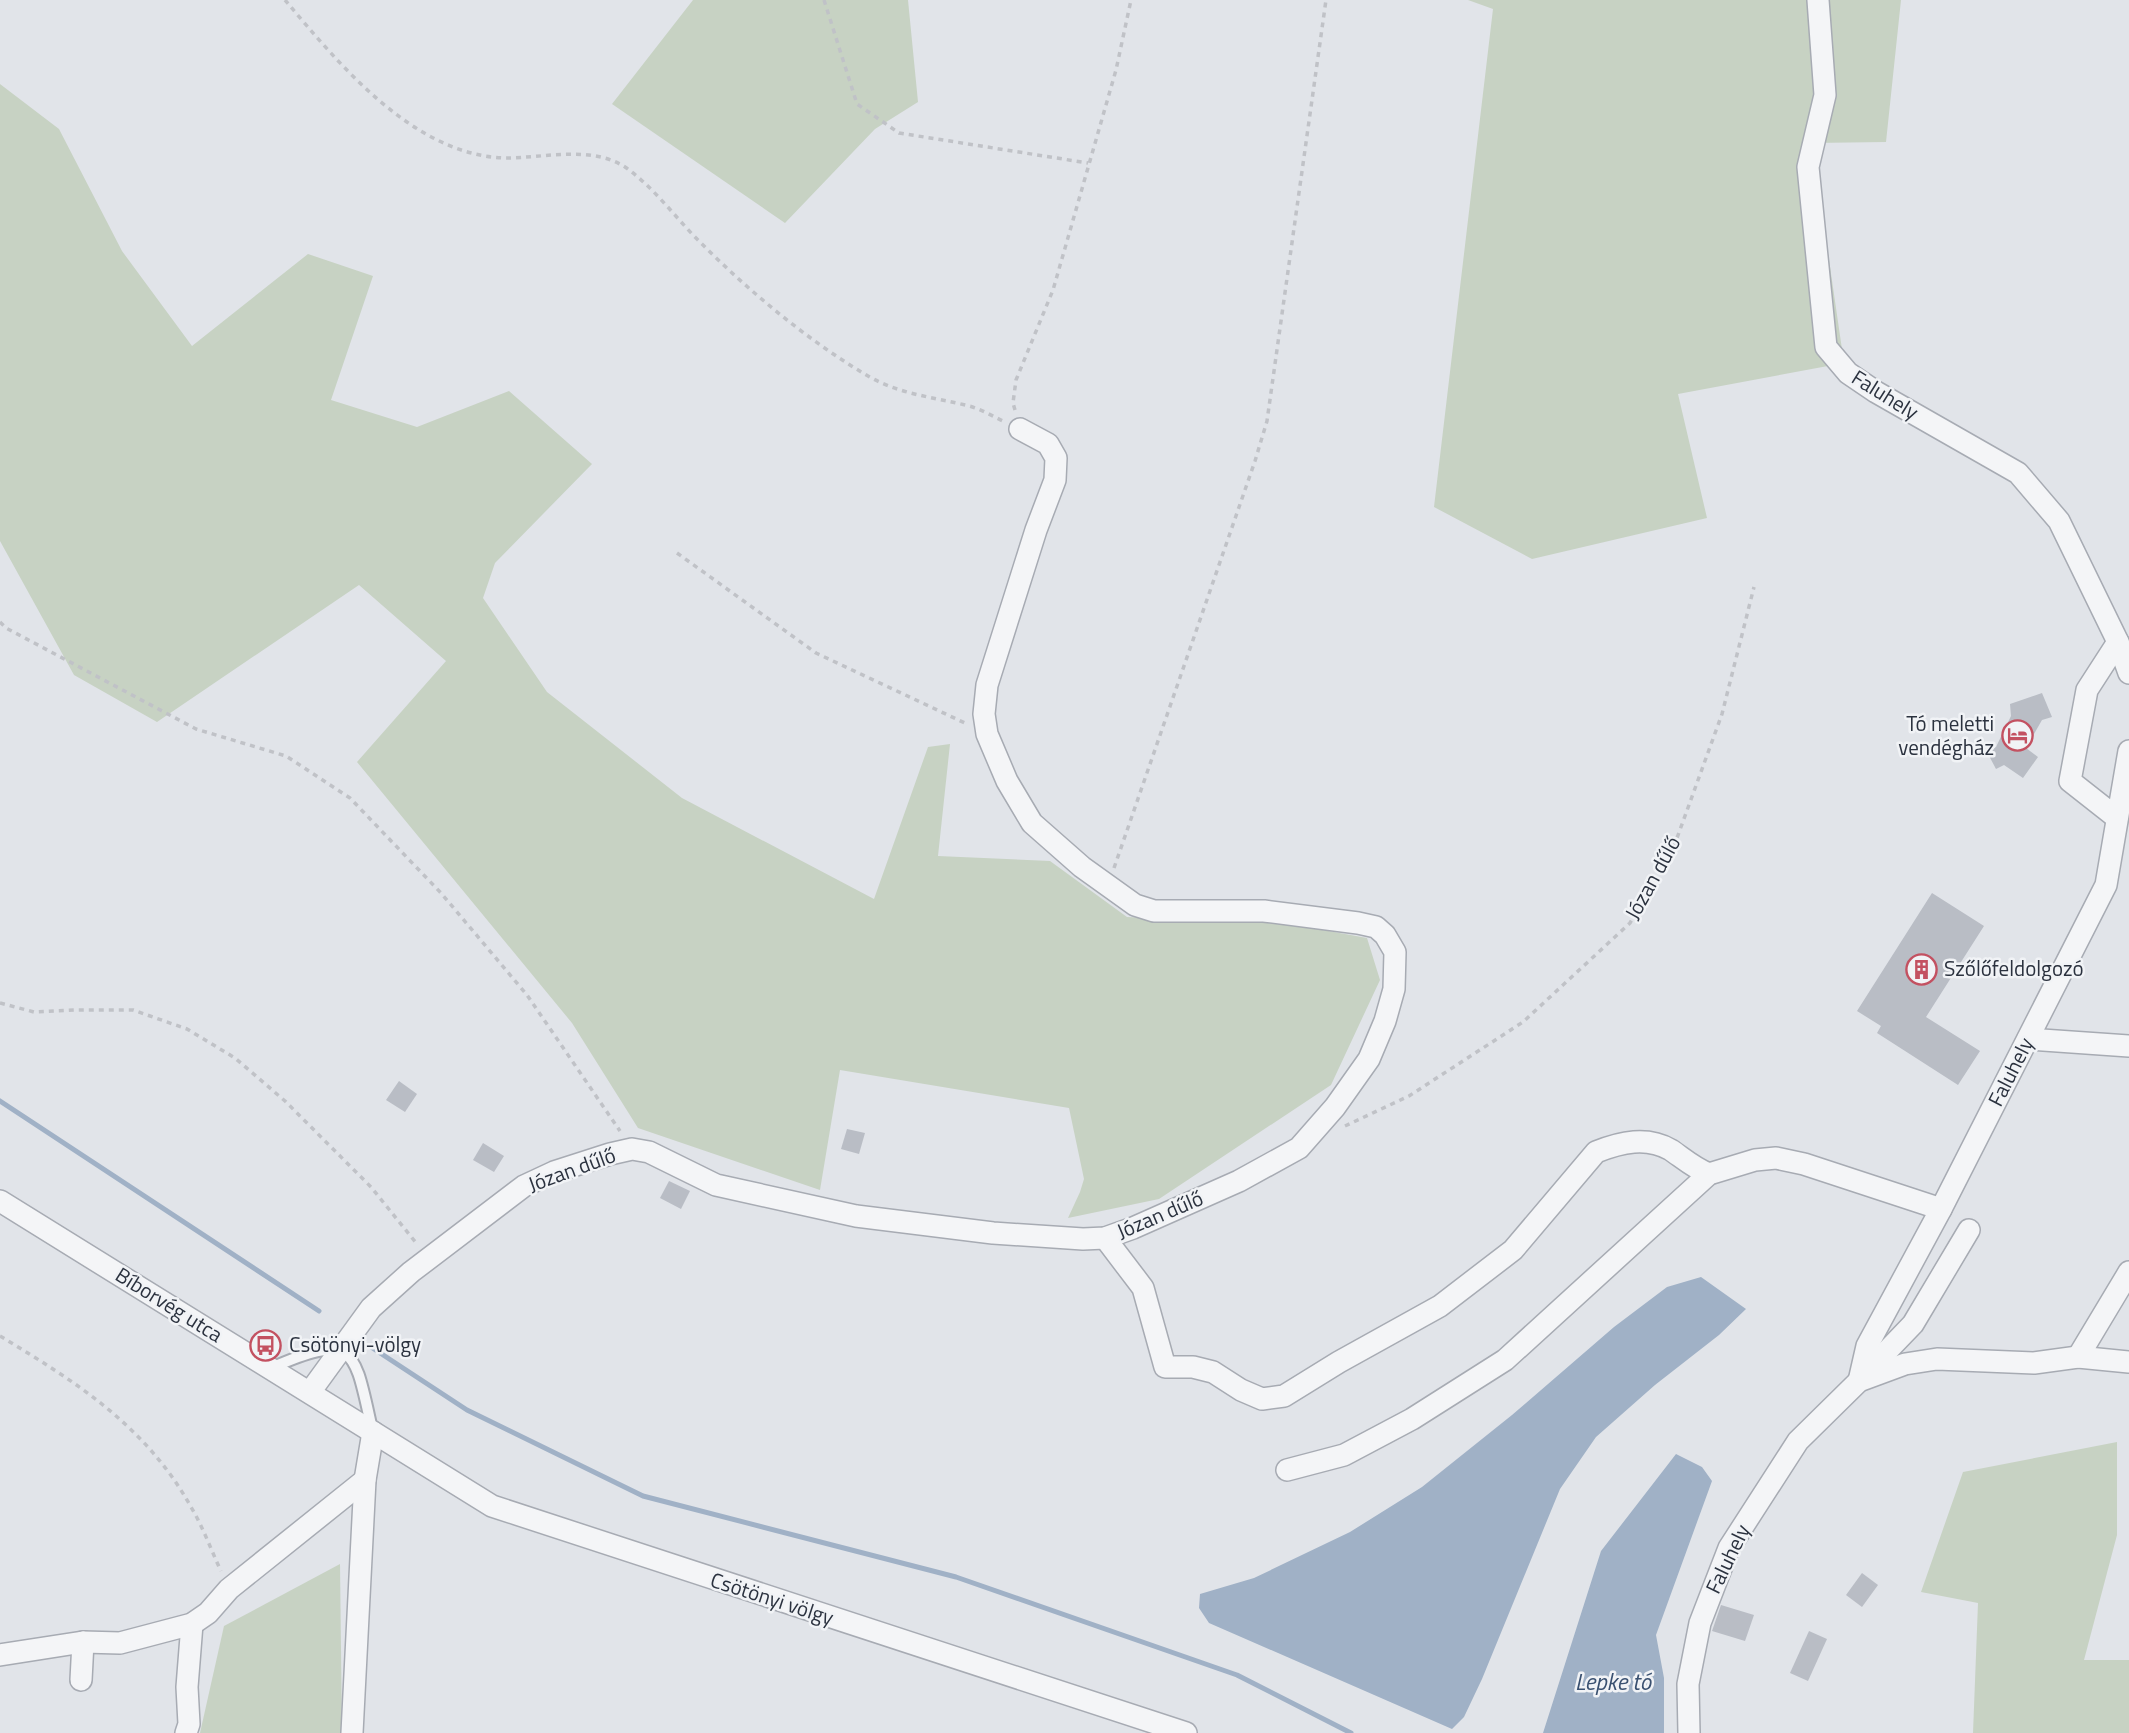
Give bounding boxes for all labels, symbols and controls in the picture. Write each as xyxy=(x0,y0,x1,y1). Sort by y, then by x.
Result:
street label: Faluhely xyxy=(1846,361,1925,427)
place label: Tó meletti vendégház xyxy=(1898,707,1994,763)
hotel icon: Tó meletti vendégház xyxy=(2000,719,2034,753)
street label: Józan dűlő xyxy=(1616,830,1688,925)
building icon: Szőlőfeldolgozó xyxy=(1904,952,1938,986)
place label: Szőlőfeldolgozó xyxy=(1944,952,2084,984)
street label: Faluhely xyxy=(1979,1031,2041,1112)
street label: Józan dűlő xyxy=(523,1138,620,1200)
street label: Józan dűlő xyxy=(1111,1182,1208,1247)
street label: Bíborvég utca xyxy=(110,1258,230,1350)
bus stop icon: Csötönyi-völgy xyxy=(249,1328,283,1362)
place label: Csötönyi-völgy xyxy=(289,1328,421,1360)
street label: Faluhely xyxy=(1697,1518,1758,1599)
street label: Csötönyi völgy xyxy=(707,1563,838,1633)
water label: Lepke tó xyxy=(1575,1664,1653,1699)

